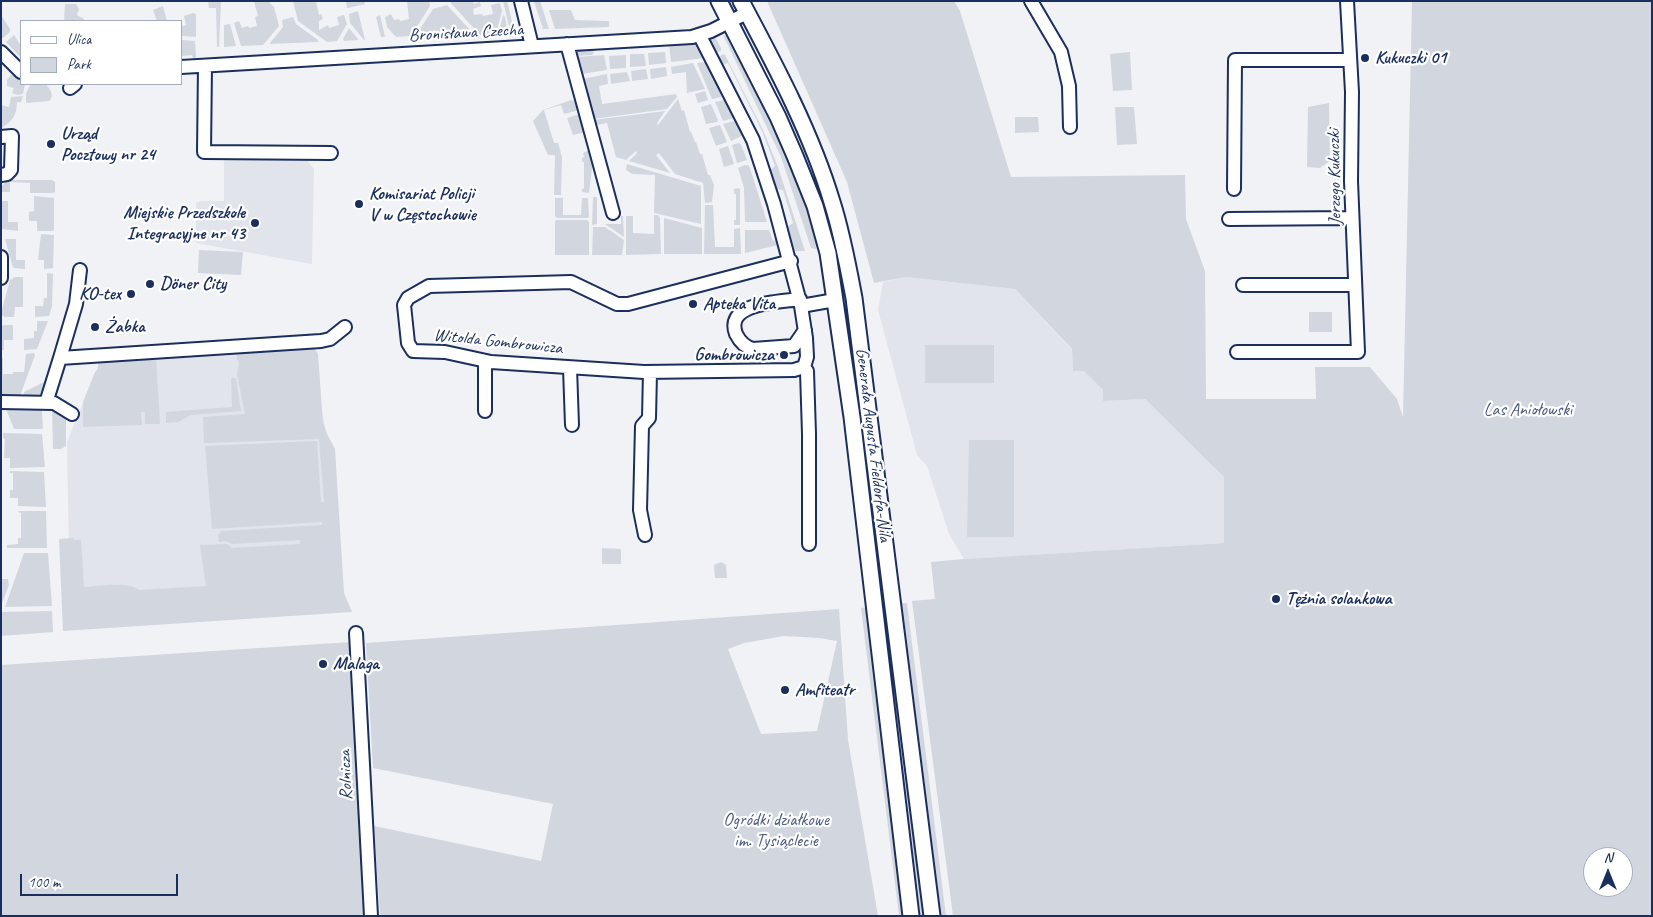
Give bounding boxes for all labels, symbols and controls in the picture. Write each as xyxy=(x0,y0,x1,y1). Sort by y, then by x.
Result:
street label: Bronisława Czecha xyxy=(408,19,524,47)
legend xyxy=(20,20,182,85)
text: Ulica xyxy=(67,30,91,49)
place label: Kukuczki 01 xyxy=(1375,47,1446,69)
marker: Kukuczki 01 xyxy=(1359,52,1371,64)
text: Park xyxy=(67,55,91,74)
place label: Urząd Pocztowy nr 24 xyxy=(61,123,155,166)
street label: Jerzego Kukuczki xyxy=(1323,129,1347,225)
marker: Urząd Pocztowy nr 24 xyxy=(45,138,57,150)
place label: Komisariat Policji V w Częstochowie xyxy=(369,183,476,225)
marker: Komisariat Policji V w Częstochowie xyxy=(353,198,365,210)
place label: Miejskie Przedszkole Integracyjne nr 43 xyxy=(123,202,245,244)
marker: Miejskie Przedszkole Integracyjne nr 43 xyxy=(249,217,261,229)
place label: Döner City xyxy=(160,273,226,295)
marker: Döner City xyxy=(144,278,156,290)
place label: KO-tex xyxy=(79,283,121,305)
marker: KO-tex xyxy=(125,288,137,300)
place label: Apteka Vita xyxy=(703,293,775,315)
marker: Apteka Vita xyxy=(687,298,699,310)
place label: Żabka xyxy=(105,316,145,338)
marker: Żabka xyxy=(89,321,101,333)
street label: Witolda Gombrowicza xyxy=(433,324,563,360)
place label: Gombrowicza xyxy=(694,344,774,366)
street label: Generała Augusta Fieldorfa-Nila xyxy=(850,347,896,543)
marker: Gombrowicza xyxy=(778,349,790,361)
park label: Las Aniołowski xyxy=(1484,399,1572,421)
place label: Tężnia solankowa xyxy=(1286,588,1392,610)
marker: Tężnia solankowa xyxy=(1270,593,1282,605)
place label: Malaga xyxy=(333,653,379,675)
marker: Malaga xyxy=(317,658,329,670)
place label: Amfiteatr xyxy=(795,679,854,701)
marker: Amfiteatr xyxy=(779,684,791,696)
street label: Rolnicza xyxy=(334,750,358,800)
park label: Ogródki działkowe im. Tysiąclecie xyxy=(723,809,829,852)
north arrow xyxy=(1583,847,1633,897)
text: N xyxy=(1604,849,1612,866)
scale bar xyxy=(22,864,180,896)
text: 100 m xyxy=(28,873,60,892)

